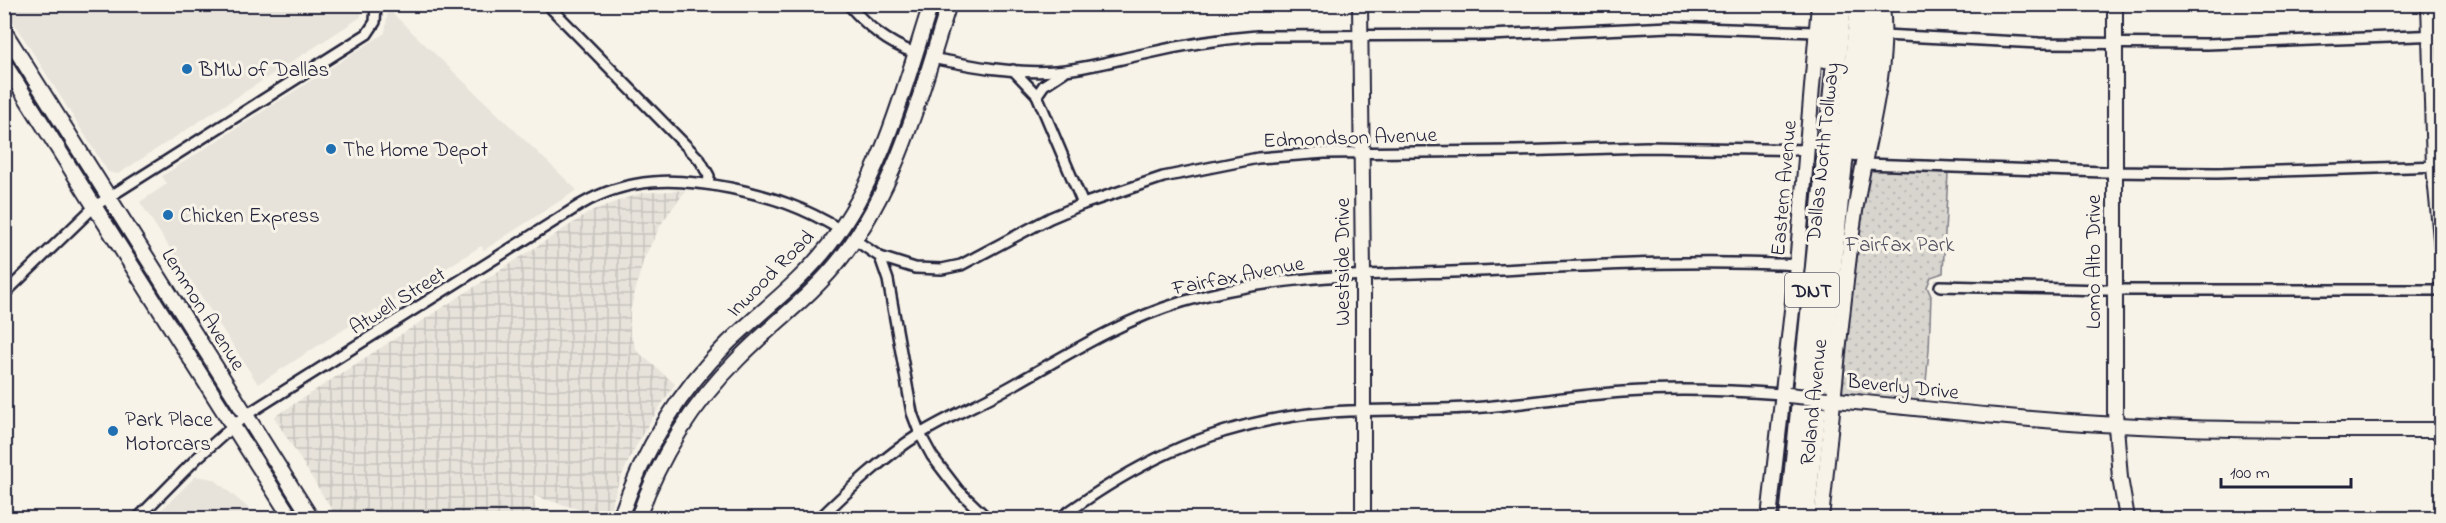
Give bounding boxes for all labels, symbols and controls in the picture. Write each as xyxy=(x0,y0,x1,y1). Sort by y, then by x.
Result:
place label: BMW of Dallas xyxy=(198,56,329,86)
street label: Dallas North Tollway xyxy=(1800,61,1850,245)
marker: BMW of Dallas xyxy=(180,62,194,76)
street label: Eastern Avenue xyxy=(1764,118,1806,257)
street label: Edmondson Avenue xyxy=(1263,121,1438,157)
place label: The Home Depot xyxy=(343,136,488,166)
marker: The Home Depot xyxy=(324,142,338,156)
street label: Lomo Alto Drive xyxy=(2080,194,2110,329)
street label: Westside Drive xyxy=(1329,197,1359,326)
place label: Chicken Express xyxy=(180,202,320,232)
marker: Chicken Express xyxy=(161,208,175,222)
street label: Inwood Road xyxy=(721,224,822,325)
park label: Fairfax Park xyxy=(1845,231,1955,261)
street label: Lemmon Avenue xyxy=(153,243,252,377)
street label: Fairfax Avenue xyxy=(1169,249,1307,305)
street label: Atwell Street xyxy=(344,260,452,343)
road number: DNT xyxy=(1785,273,1839,307)
street label: Roland Avenue xyxy=(1793,337,1837,467)
street label: Beverly Drive xyxy=(1844,367,1961,411)
place label: Park Place Motorcars xyxy=(125,406,213,460)
marker: Park Place Motorcars xyxy=(106,424,120,438)
scale bar xyxy=(2221,451,2352,489)
text: 100 m xyxy=(2230,461,2270,487)

